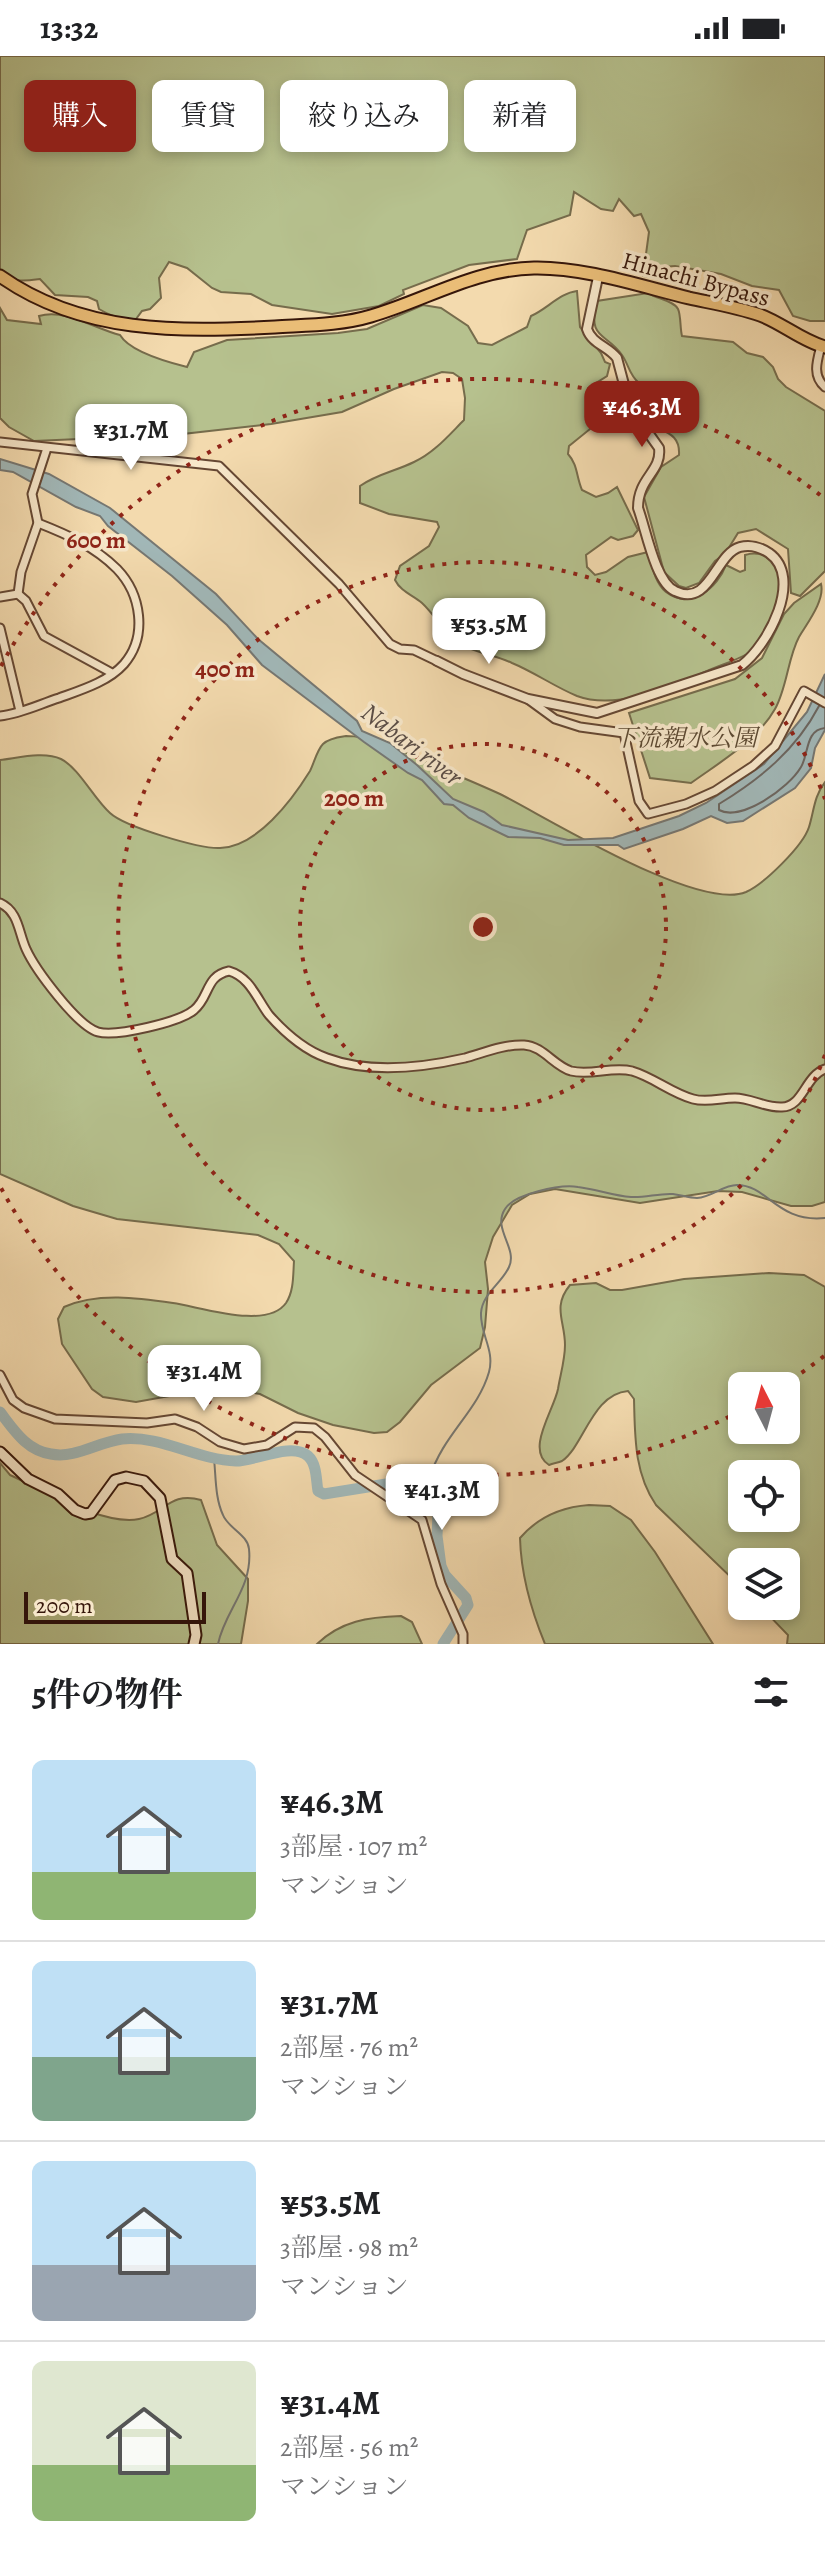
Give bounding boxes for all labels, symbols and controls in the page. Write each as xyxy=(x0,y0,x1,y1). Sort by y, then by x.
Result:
text: 13:32 xyxy=(40,8,98,48)
chip: 購入 xyxy=(24,80,136,152)
chip: 賃貸 xyxy=(152,80,264,152)
chip: 絞り込み xyxy=(280,80,448,152)
chip: 新着 xyxy=(464,80,576,152)
street label: Hinachi Bypass xyxy=(619,244,773,314)
pin: ¥46.3M xyxy=(577,381,707,449)
text: ¥46.3M xyxy=(602,389,682,424)
pin: ¥31.7M xyxy=(66,404,196,472)
text: ¥31.7M xyxy=(93,412,169,447)
text: 600 m xyxy=(66,524,126,556)
pin: ¥53.5M xyxy=(424,598,554,666)
text: ¥53.5M xyxy=(450,606,528,641)
text: 400 m xyxy=(195,653,255,685)
water label: Nabari river xyxy=(354,695,470,795)
park label: 下流親水公園 xyxy=(613,722,761,754)
text: 200 m xyxy=(324,782,384,814)
centre of rings xyxy=(469,913,497,941)
pin: ¥31.4M xyxy=(139,1345,269,1413)
text: ¥31.4M xyxy=(166,1353,242,1388)
north arrow xyxy=(728,1372,800,1444)
map controls xyxy=(728,1372,800,1620)
button: locate xyxy=(728,1460,800,1532)
pin: ¥41.3M xyxy=(377,1464,507,1532)
text: ¥41.3M xyxy=(404,1472,480,1507)
button: layers xyxy=(728,1548,800,1620)
scale bar xyxy=(24,1588,206,1624)
text: 200 m xyxy=(36,1591,93,1621)
icon: filters xyxy=(749,1670,793,1714)
text: 5件の物件 xyxy=(32,1671,183,1718)
text: ¥46.3M xyxy=(280,1778,384,1825)
icon: home xyxy=(96,1792,192,1888)
text: 3部屋 · 107 m² xyxy=(280,1829,427,1864)
text: マンション xyxy=(280,1868,409,1903)
text: ¥31.7M xyxy=(280,1979,379,2026)
icon: home xyxy=(96,1993,192,2089)
text: 2部屋 · 76 m² xyxy=(280,2030,418,2065)
text: マンション xyxy=(280,2069,409,2104)
text: ¥53.5M xyxy=(280,2179,381,2226)
icon: home xyxy=(96,2193,192,2289)
text: 3部屋 · 98 m² xyxy=(280,2230,418,2265)
text: マンション xyxy=(280,2269,409,2304)
text: ¥31.4M xyxy=(280,2379,380,2426)
icon: home xyxy=(96,2393,192,2489)
text: 2部屋 · 56 m² xyxy=(280,2430,418,2465)
text: マンション xyxy=(280,2469,409,2504)

